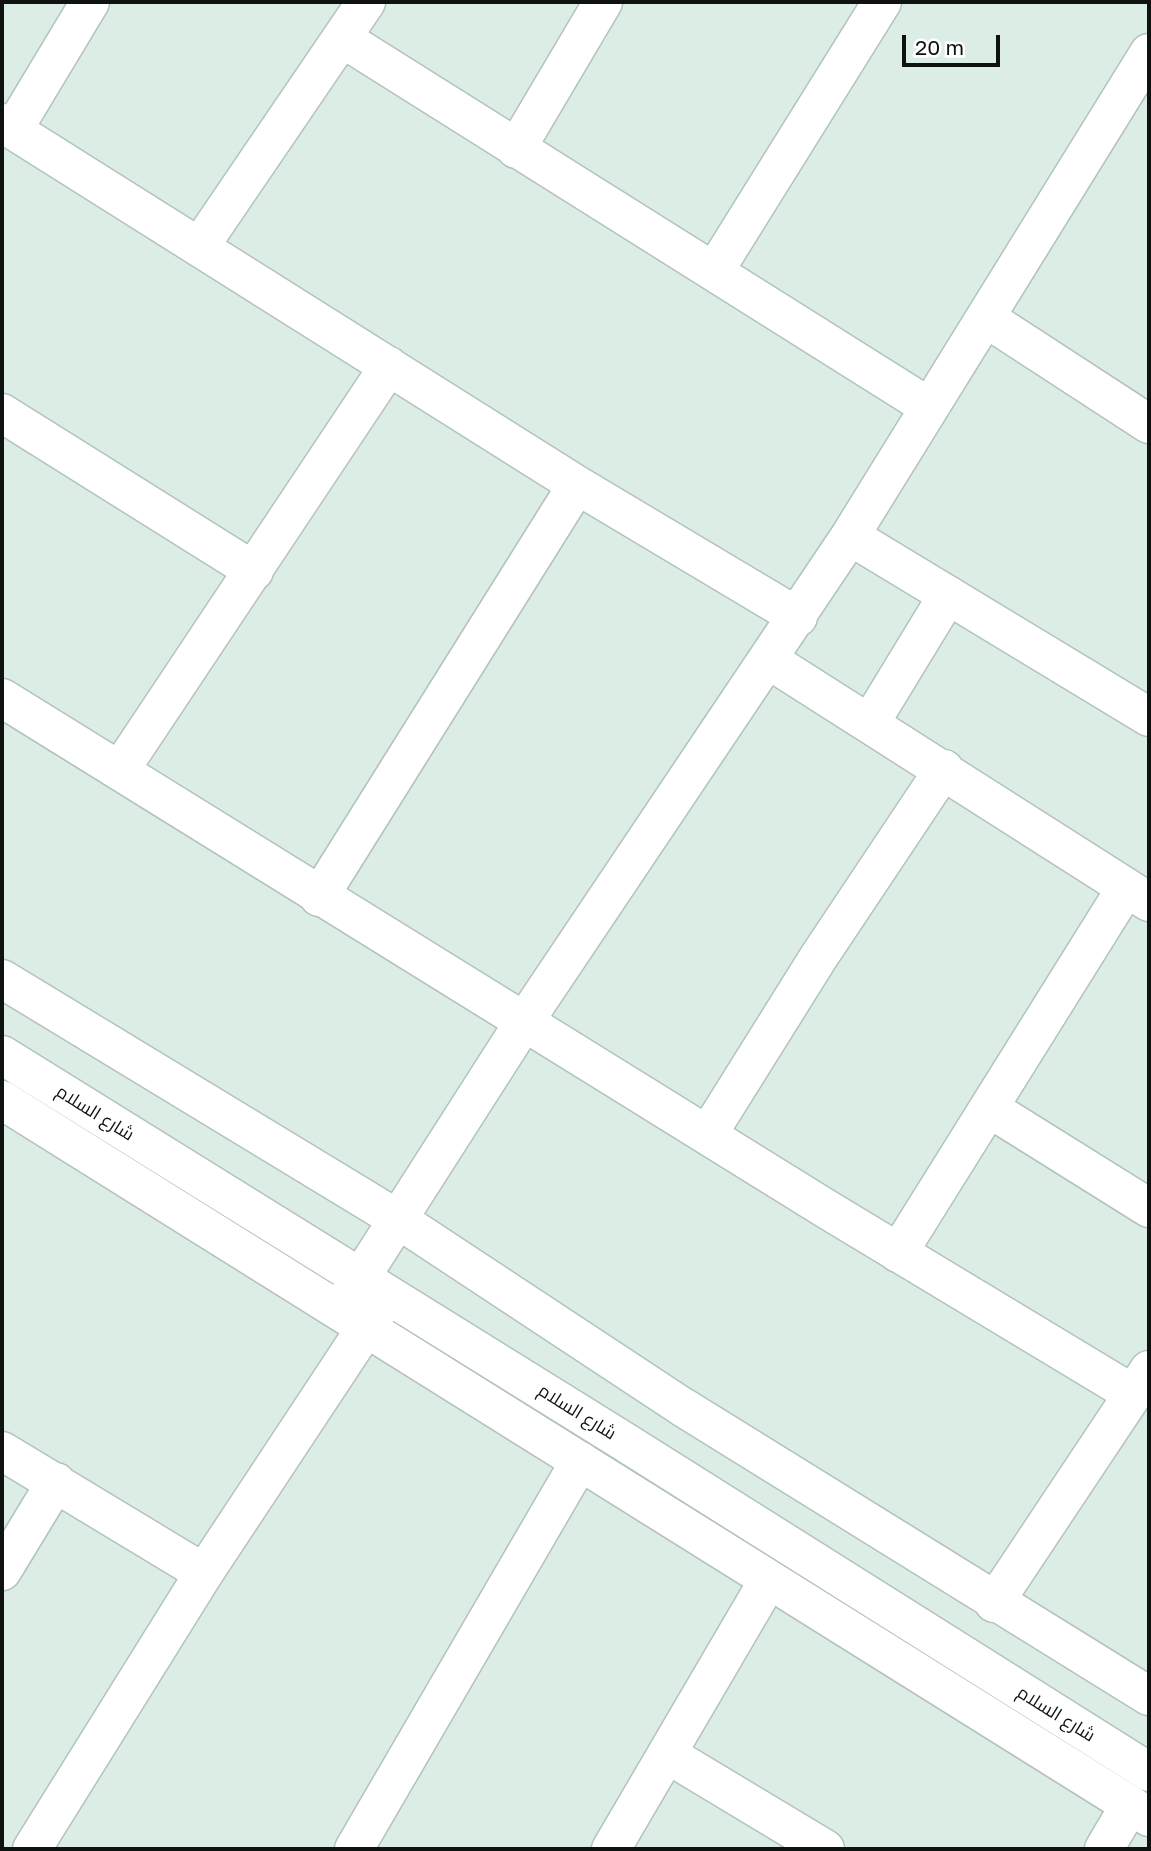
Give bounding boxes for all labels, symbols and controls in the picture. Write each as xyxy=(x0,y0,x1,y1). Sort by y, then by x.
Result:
scale bar xyxy=(906,21,1004,65)
text: 20 m xyxy=(915,34,964,60)
street label: شارع السلام xyxy=(52,1081,138,1145)
street label: شارع السلام xyxy=(534,1380,620,1444)
street label: شارع السلام xyxy=(1013,1682,1099,1746)

